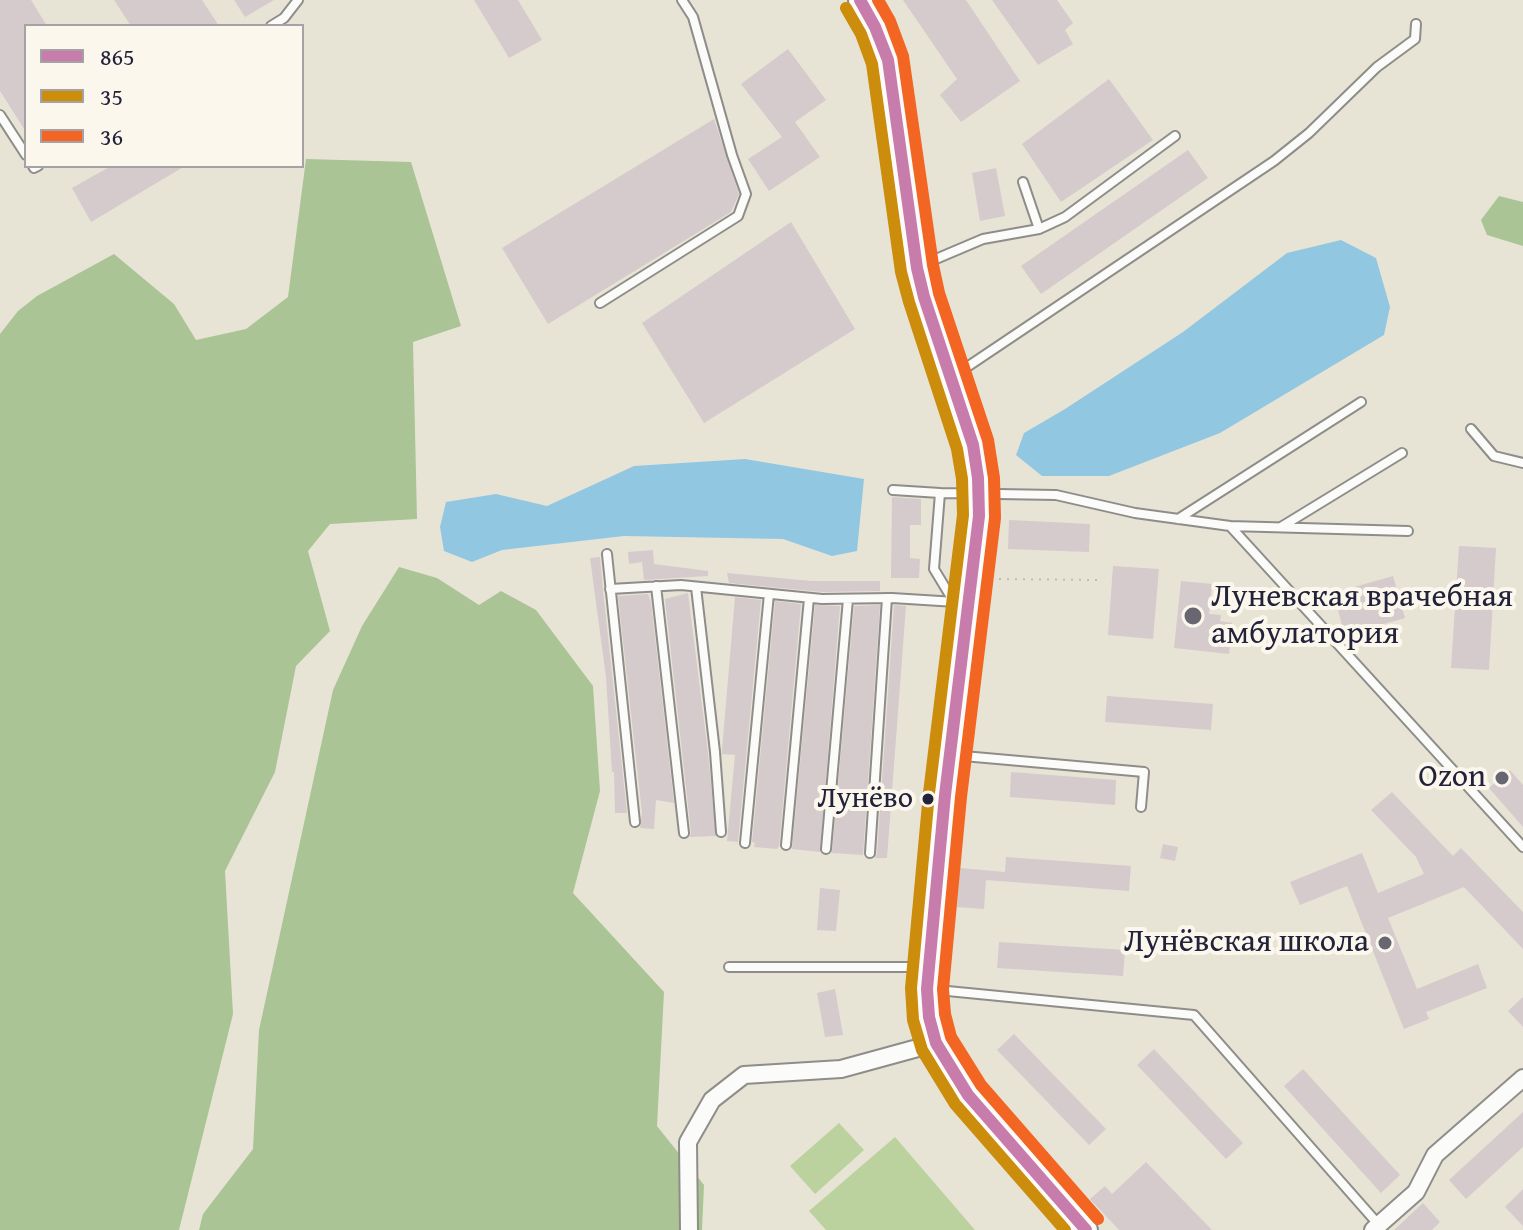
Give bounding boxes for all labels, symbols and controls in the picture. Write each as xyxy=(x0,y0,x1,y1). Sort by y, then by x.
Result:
legend xyxy=(24,24,304,168)
text: 865 xyxy=(100,39,135,74)
text: 35 xyxy=(100,79,123,114)
text: 36 xyxy=(100,119,123,154)
place label: Луневская врачебная амбулатория xyxy=(1211,579,1513,654)
marker: Луневская врачебная амбулатория xyxy=(1182,605,1204,627)
place label: Ozon xyxy=(1418,759,1486,797)
marker: Ozon xyxy=(1493,769,1511,787)
place label: Лунёво xyxy=(817,781,913,817)
marker: Лунёво xyxy=(920,791,936,807)
place label: Лунёвская школа xyxy=(1124,924,1369,962)
marker: Лунёвская школа xyxy=(1376,934,1394,952)

